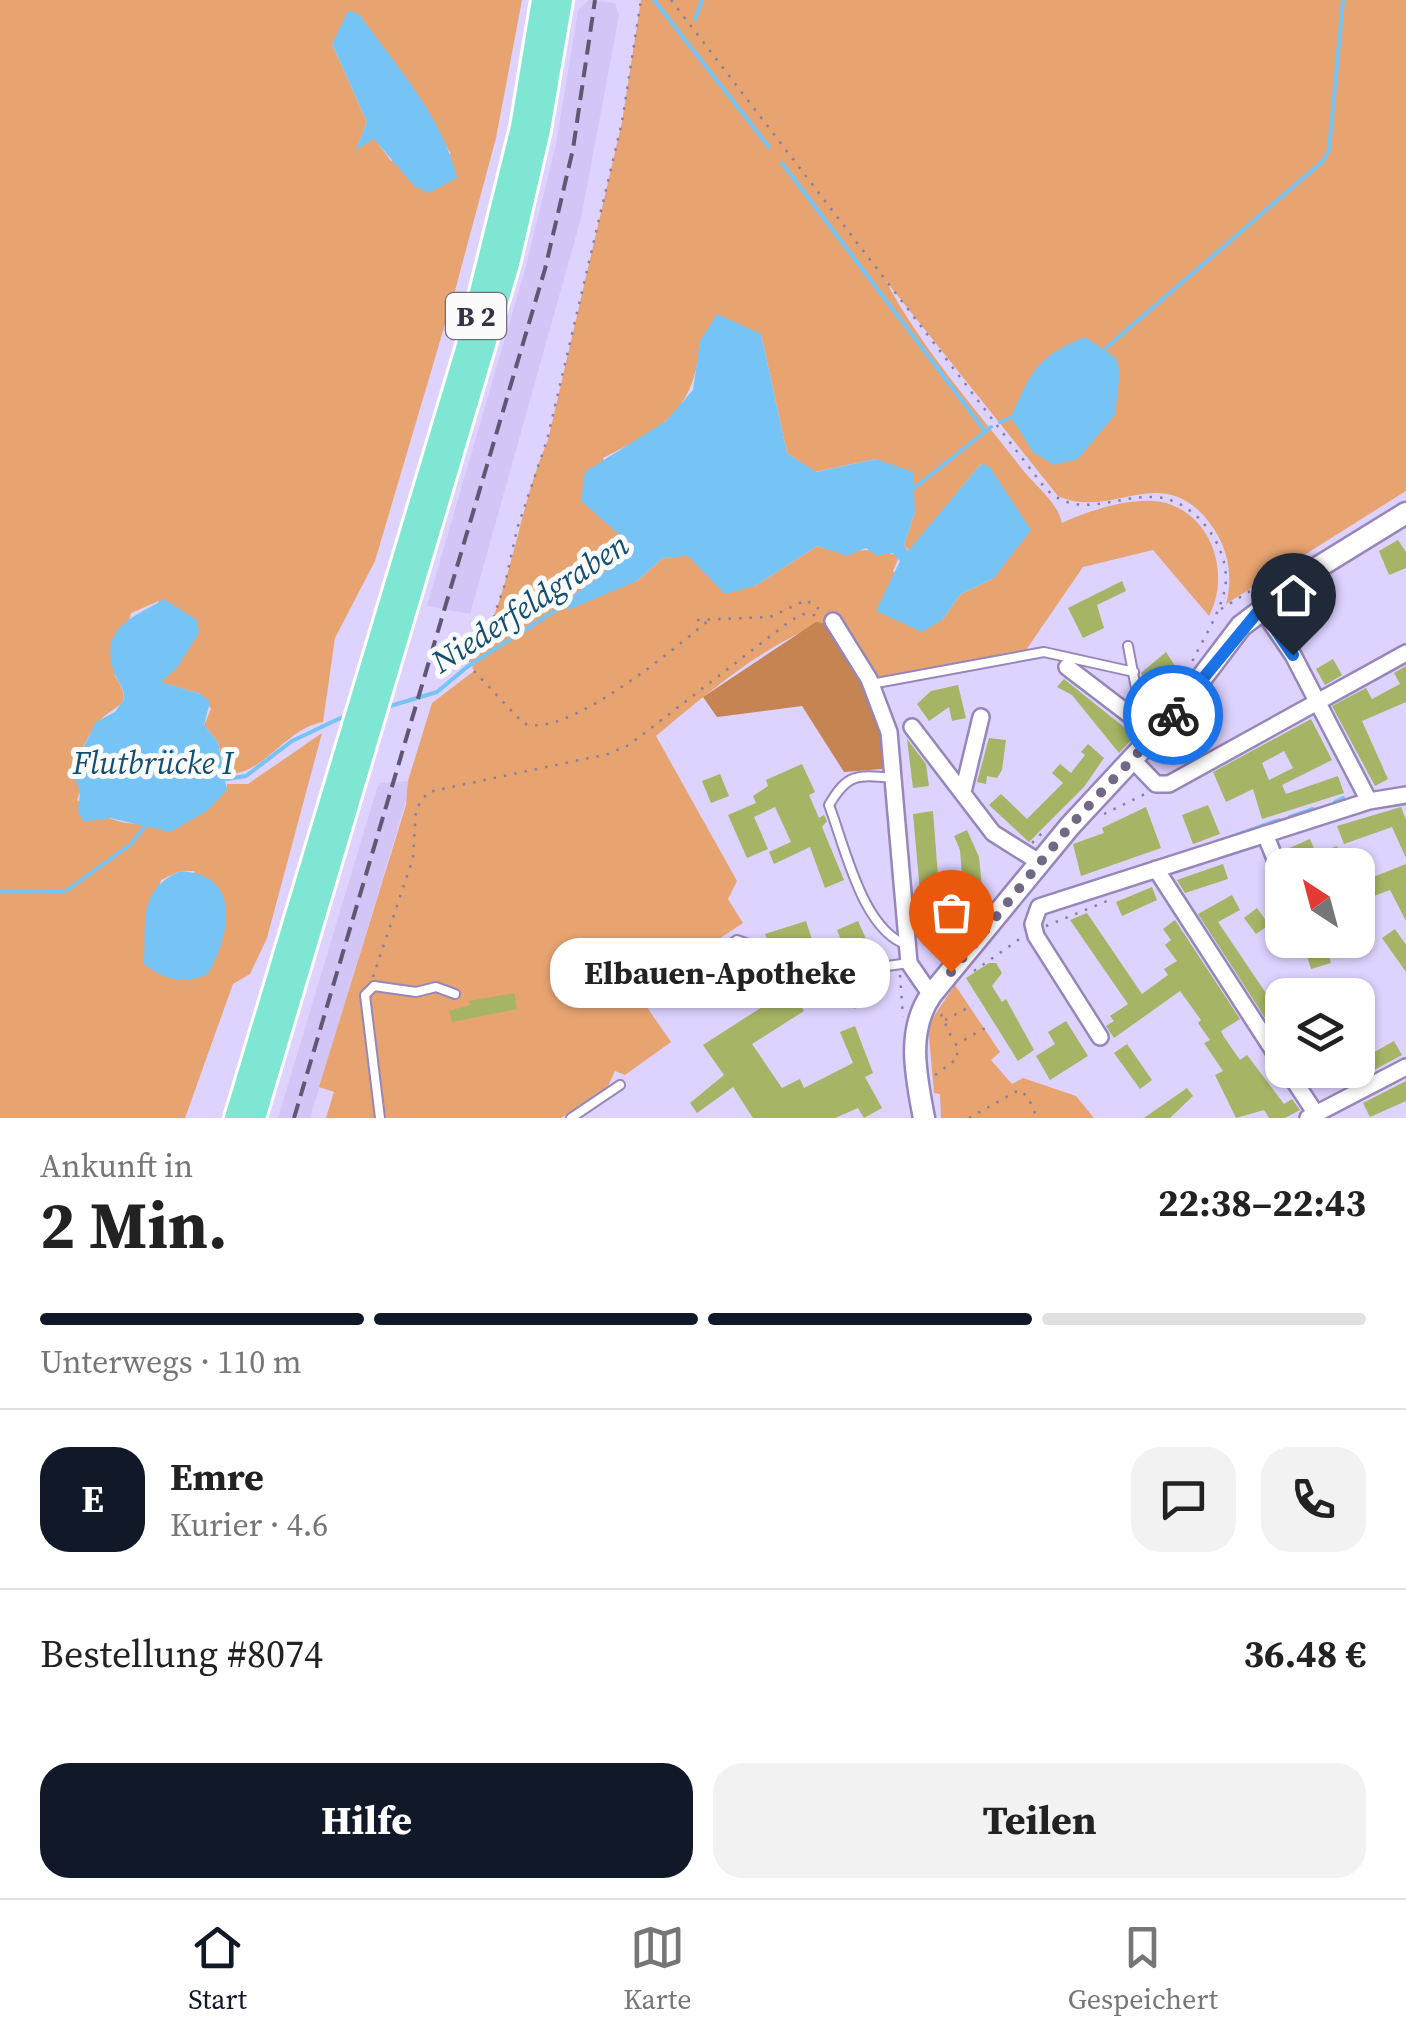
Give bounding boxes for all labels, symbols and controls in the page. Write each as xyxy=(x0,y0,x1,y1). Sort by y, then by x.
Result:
road number: B 2 xyxy=(446,293,506,339)
water label: Niederfeldgraben xyxy=(422,523,637,684)
pin xyxy=(1251,553,1336,656)
icon: home xyxy=(1266,568,1321,623)
courier xyxy=(1123,665,1223,765)
icon: bike xyxy=(1146,688,1201,743)
water label: Flutbrücke I xyxy=(71,741,235,785)
north arrow xyxy=(1265,848,1375,958)
map controls xyxy=(1265,848,1375,1088)
pin xyxy=(909,870,994,973)
icon: bag xyxy=(924,885,979,940)
callout: Elbauen-Apotheke xyxy=(551,937,891,1007)
text: Elbauen-Apotheke xyxy=(584,951,856,995)
button: layers xyxy=(1265,978,1375,1088)
text: Ankunft in xyxy=(40,1144,193,1188)
text: 22:38–22:43 xyxy=(1158,1177,1366,1229)
text: 2 Min. xyxy=(40,1181,227,1270)
text: Unterwegs · 110 m xyxy=(40,1340,302,1384)
button: chat xyxy=(1131,1447,1236,1552)
button: phone xyxy=(1261,1447,1366,1552)
text: Emre xyxy=(170,1451,264,1503)
text: E xyxy=(81,1473,104,1525)
text: Kurier · 4.6 xyxy=(170,1503,328,1547)
text: Bestellung #8074 xyxy=(40,1628,323,1680)
text: 36.48 € xyxy=(1243,1628,1366,1680)
button: Hilfe xyxy=(40,1763,693,1878)
button: Teilen xyxy=(713,1763,1366,1878)
tab: Start xyxy=(188,1920,247,2018)
tab: Karte xyxy=(623,1920,691,2018)
tab: Gespeichert xyxy=(1068,1920,1218,2018)

